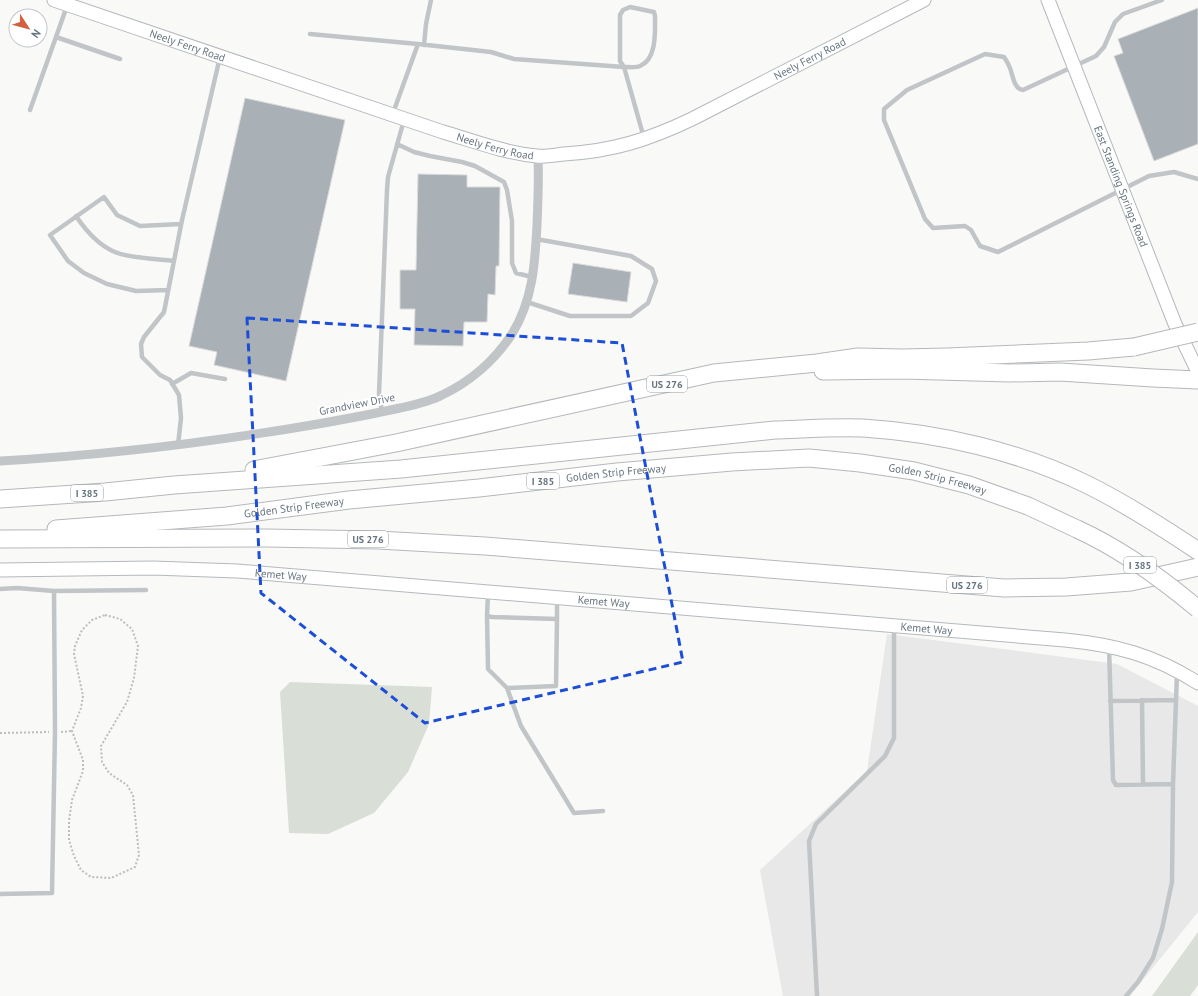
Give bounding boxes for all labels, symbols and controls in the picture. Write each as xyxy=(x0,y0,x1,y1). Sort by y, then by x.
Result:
north arrow xyxy=(8,8,48,48)
street label: Neely Ferry Road xyxy=(148,26,227,65)
text: N xyxy=(28,27,44,41)
street label: Neely Ferry Road xyxy=(771,34,848,83)
street label: East Standing Springs Road xyxy=(1091,124,1151,249)
street label: Neely Ferry Road xyxy=(455,130,535,163)
road number: US 276 xyxy=(647,376,687,392)
street label: Grandview Drive xyxy=(318,390,397,418)
street label: Golden Strip Freeway xyxy=(888,460,989,498)
street label: Golden Strip Freeway xyxy=(565,461,668,485)
road number: I 385 xyxy=(527,473,559,489)
road number: I 385 xyxy=(71,485,103,501)
street label: Golden Strip Freeway xyxy=(243,494,346,521)
road number: US 276 xyxy=(348,531,388,547)
road number: I 385 xyxy=(1124,557,1156,573)
street label: Kemet Way xyxy=(254,566,308,584)
road number: US 276 xyxy=(947,577,987,593)
street label: Kemet Way xyxy=(577,592,631,611)
street label: Kemet Way xyxy=(900,619,954,638)

